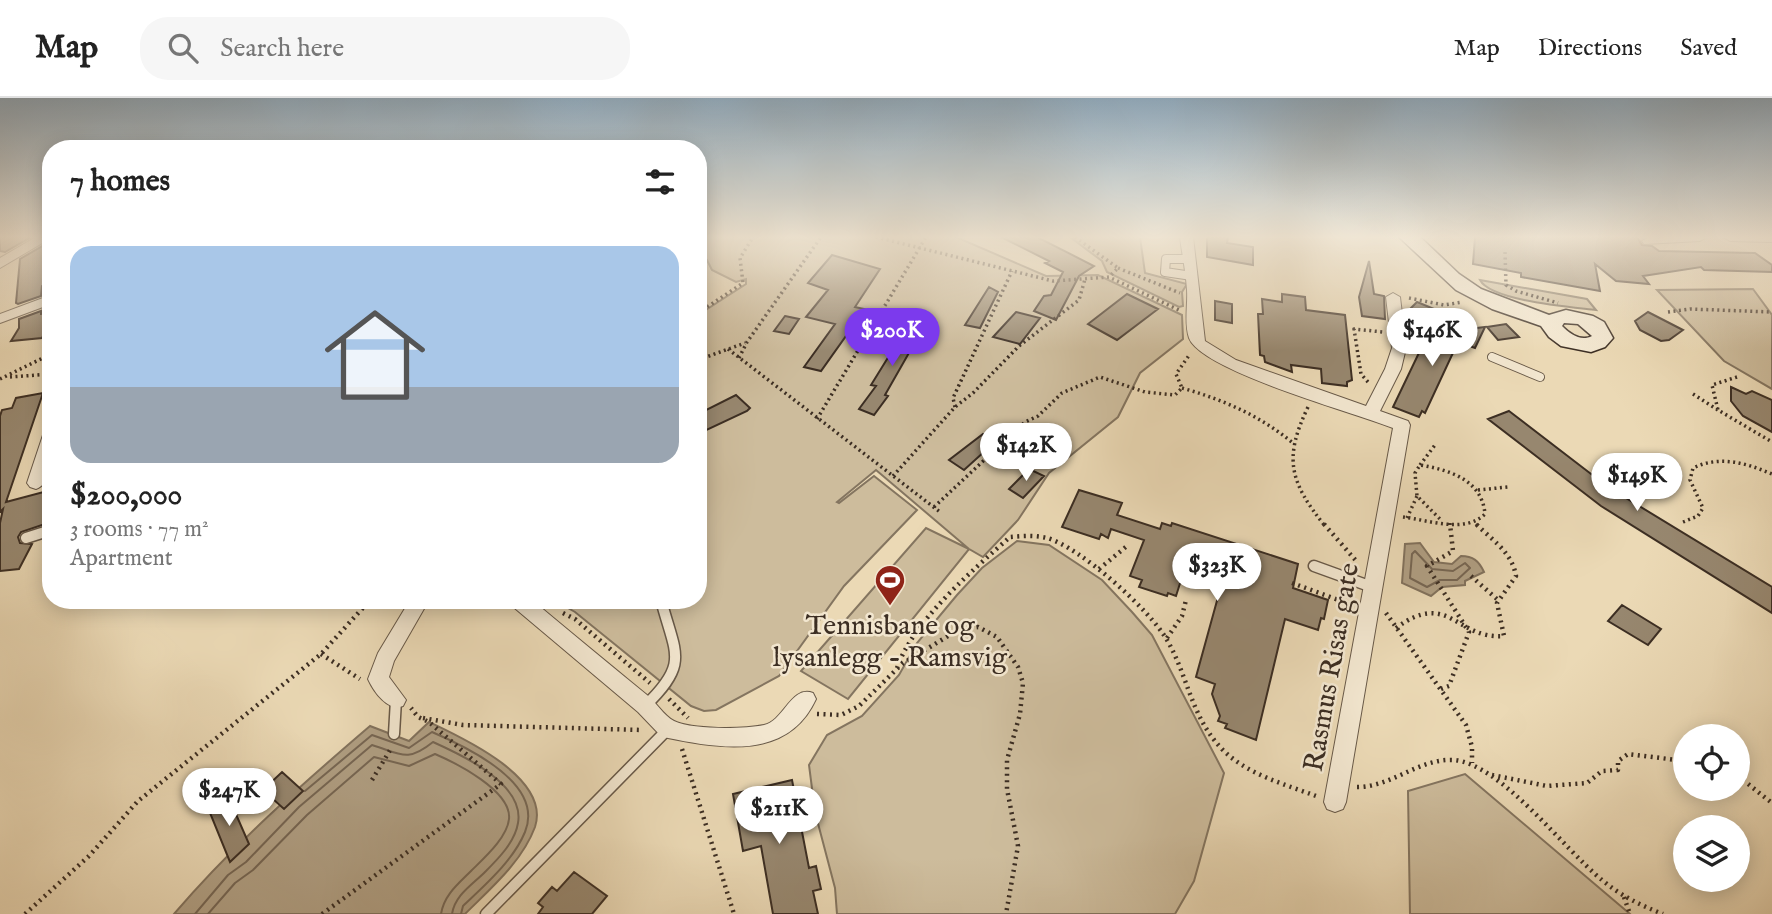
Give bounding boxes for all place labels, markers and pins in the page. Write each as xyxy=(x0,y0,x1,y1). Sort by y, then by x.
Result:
pin: $200K xyxy=(843,308,941,368)
pin: $146K xyxy=(1383,308,1481,368)
pin: $142K xyxy=(977,424,1075,483)
pin: $149K xyxy=(1588,454,1686,513)
pin: $323K xyxy=(1168,544,1266,603)
sports icon: Tennisbane og lysanlegg - Ramsvig xyxy=(873,563,907,607)
place label: Tennisbane og lysanlegg - Ramsvig xyxy=(773,609,1008,676)
pin: $247K xyxy=(180,768,278,828)
pin: $211K xyxy=(730,786,828,846)

